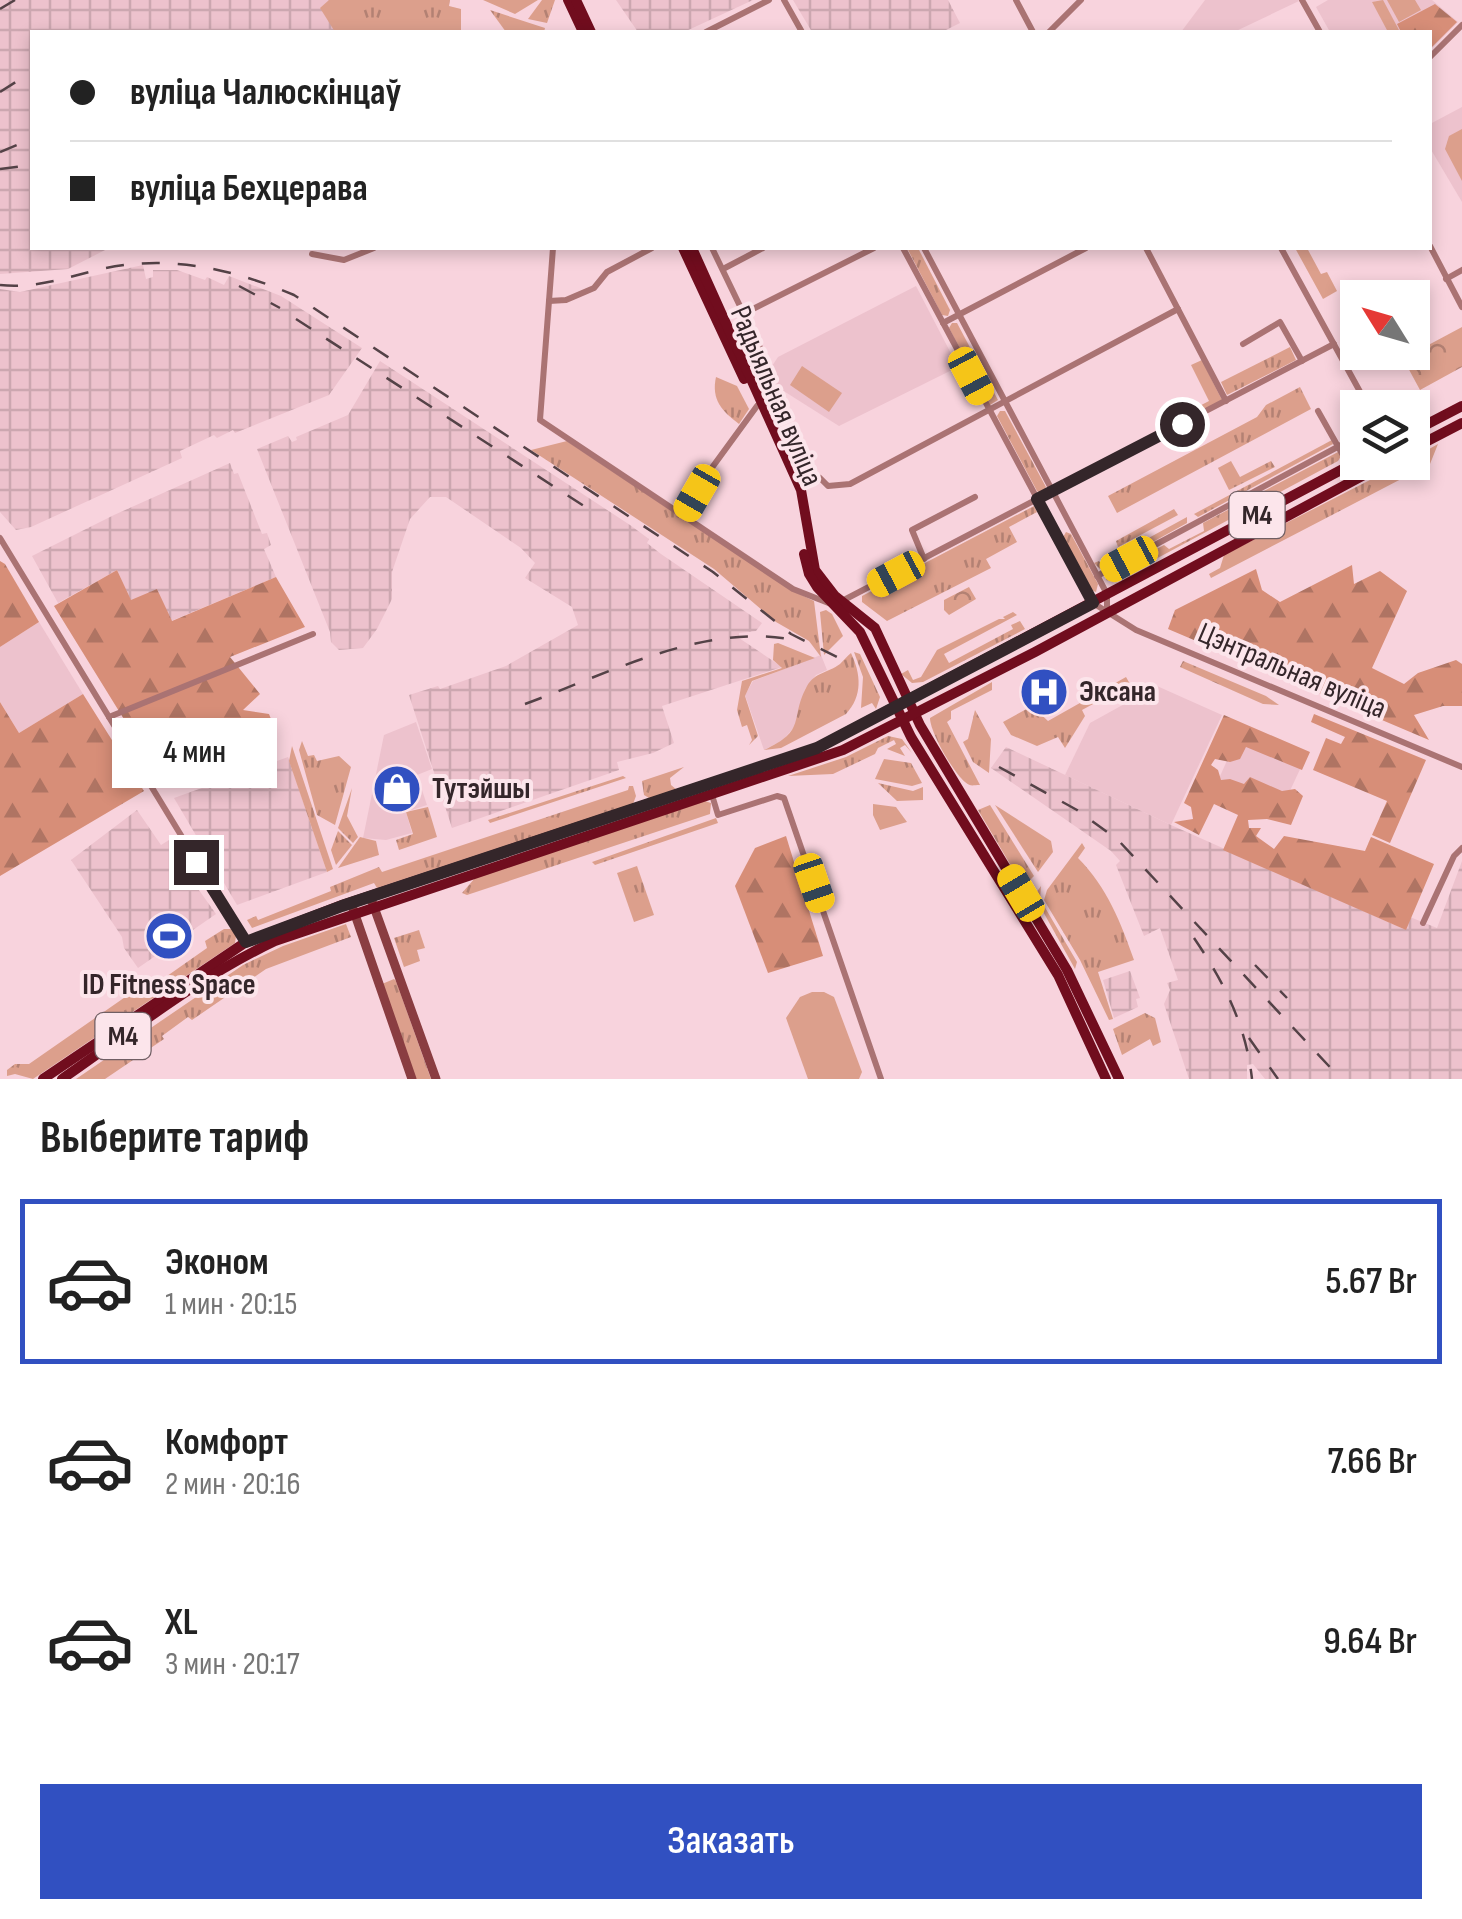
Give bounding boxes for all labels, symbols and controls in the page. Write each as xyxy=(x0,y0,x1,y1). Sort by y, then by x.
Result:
text: вуліца Чалюскінцаў xyxy=(130,70,401,115)
text: вуліца Бехцерава xyxy=(130,166,368,211)
north arrow xyxy=(1340,280,1430,370)
map controls xyxy=(1340,280,1430,480)
street label: Радыяльная вуліца xyxy=(722,301,830,491)
car xyxy=(944,342,998,410)
button: layers xyxy=(1340,390,1430,480)
route start xyxy=(1160,402,1205,447)
car xyxy=(669,460,725,526)
road number: М4 xyxy=(1230,492,1284,538)
car xyxy=(1095,532,1163,586)
car xyxy=(862,547,930,601)
street label: Цэнтральная вуліца xyxy=(1193,615,1391,727)
hospital icon: Эксана xyxy=(1018,666,1070,718)
place label: Эксана xyxy=(1079,674,1156,710)
callout: 4 мин xyxy=(114,717,278,787)
text: 4 мин xyxy=(163,733,226,772)
shop icon: Тутэйшы xyxy=(371,763,423,815)
place label: Тутэйшы xyxy=(432,771,530,807)
route end xyxy=(174,840,219,885)
car xyxy=(790,850,838,916)
car xyxy=(993,860,1049,926)
sports icon: ID Fitness Space xyxy=(143,910,195,962)
place label: ID Fitness Space xyxy=(82,967,256,1003)
road number: М4 xyxy=(96,1013,150,1059)
text: Выберите тариф xyxy=(40,1111,309,1166)
icon: car xyxy=(45,1237,135,1327)
text: Эконом xyxy=(165,1240,269,1285)
text: 5.67 Br xyxy=(1325,1259,1417,1304)
text: 1 мин · 20:15 xyxy=(165,1285,297,1324)
icon: car xyxy=(45,1417,135,1507)
text: Комфорт xyxy=(165,1420,288,1465)
text: 7.66 Br xyxy=(1328,1439,1417,1484)
text: 2 мин · 20:16 xyxy=(165,1465,301,1504)
icon: car xyxy=(45,1597,135,1687)
text: XL xyxy=(165,1600,198,1645)
text: 9.64 Br xyxy=(1323,1619,1417,1664)
text: 3 мин · 20:17 xyxy=(165,1645,299,1684)
button: Заказать xyxy=(40,1784,1422,1899)

